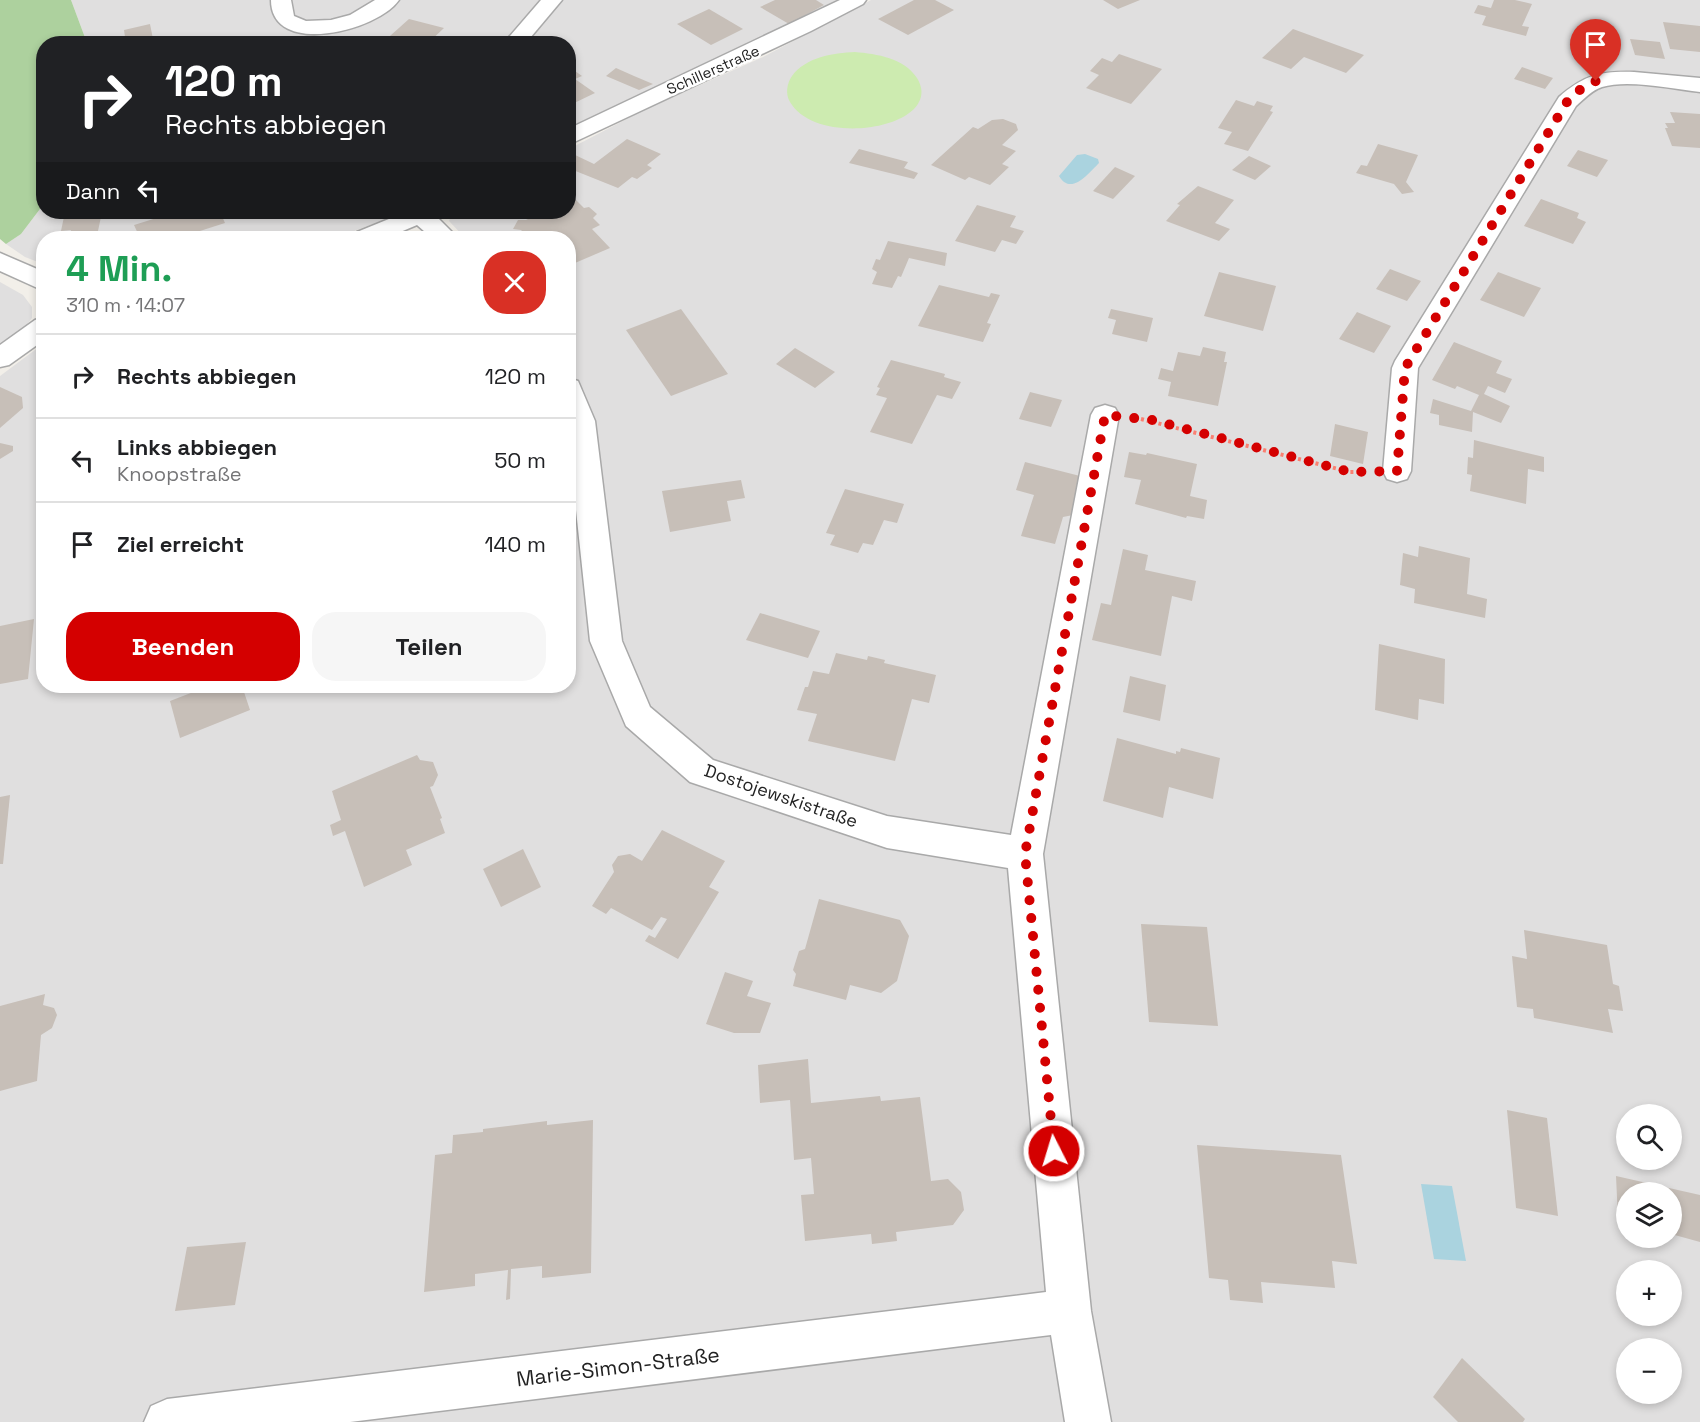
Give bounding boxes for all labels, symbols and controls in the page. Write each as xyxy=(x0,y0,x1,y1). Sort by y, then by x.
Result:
pin xyxy=(1570,19,1621,81)
icon: arrive xyxy=(1579,28,1612,61)
street label: Schillerstraße xyxy=(663,41,762,99)
text: 120 m xyxy=(165,55,283,108)
icon: right xyxy=(66,60,144,138)
text: Rechts abbiegen xyxy=(165,107,387,142)
icon: left xyxy=(132,174,165,207)
text: Dann xyxy=(66,177,120,205)
text: 4 Min. xyxy=(66,246,172,292)
button: close xyxy=(483,251,546,314)
text: 310 m · 14:07 xyxy=(66,292,185,318)
icon: right xyxy=(66,360,99,393)
text: Rechts abbiegen xyxy=(117,362,297,390)
text: 120 m xyxy=(485,362,546,390)
text: Links abbiegen xyxy=(117,433,277,461)
icon: left xyxy=(66,444,99,477)
text: 50 m xyxy=(494,446,546,474)
text: Knoopstraße xyxy=(117,461,242,487)
icon: arrive xyxy=(66,528,99,561)
text: Ziel erreicht xyxy=(117,530,244,558)
text: 140 m xyxy=(484,530,546,558)
button: Beenden xyxy=(66,612,300,681)
button: Teilen xyxy=(312,612,546,681)
street label: Dostojewskistraße xyxy=(701,759,861,833)
map controls xyxy=(1616,1104,1682,1404)
button: search xyxy=(1616,1104,1682,1170)
position arrow xyxy=(1022,1119,1086,1183)
button: layers xyxy=(1616,1182,1682,1248)
button: + xyxy=(1616,1260,1682,1326)
button: − xyxy=(1616,1338,1682,1404)
street label: Marie-Simon-Straße xyxy=(515,1341,721,1392)

